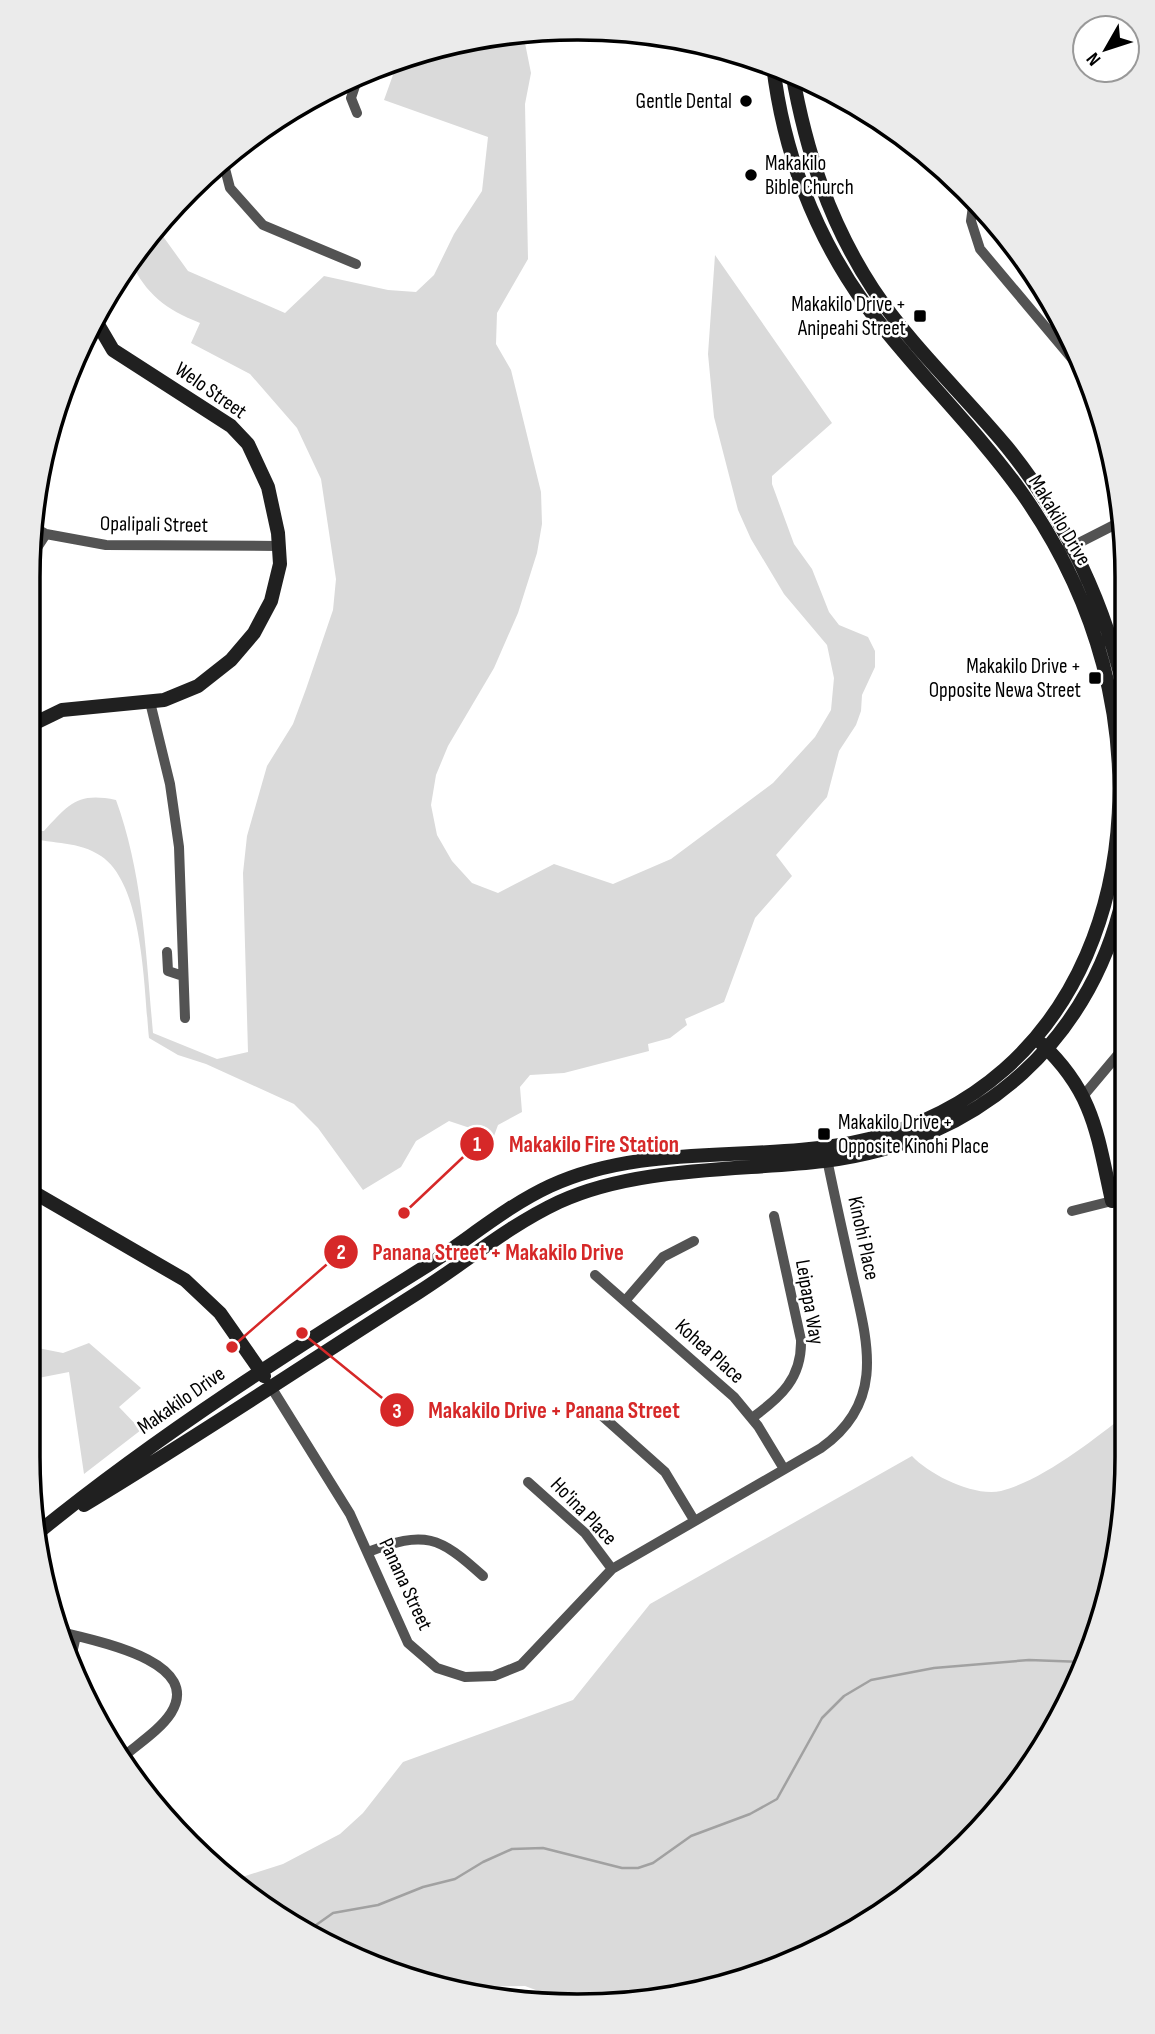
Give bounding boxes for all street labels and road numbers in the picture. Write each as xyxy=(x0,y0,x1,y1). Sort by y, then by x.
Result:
street label: Welo Street xyxy=(170,357,251,424)
street label: Makakilo Drive xyxy=(1023,470,1096,570)
street label: Opalipali Street xyxy=(100,511,208,538)
street label: Kinohi Place xyxy=(842,1194,885,1282)
street label: Leipapa Way xyxy=(790,1258,829,1347)
street label: Kohea Place xyxy=(670,1314,749,1389)
street label: Makakilo Drive xyxy=(133,1361,230,1440)
street label: Ho'ina Place xyxy=(545,1472,622,1550)
street label: Panana Street xyxy=(373,1534,438,1634)

